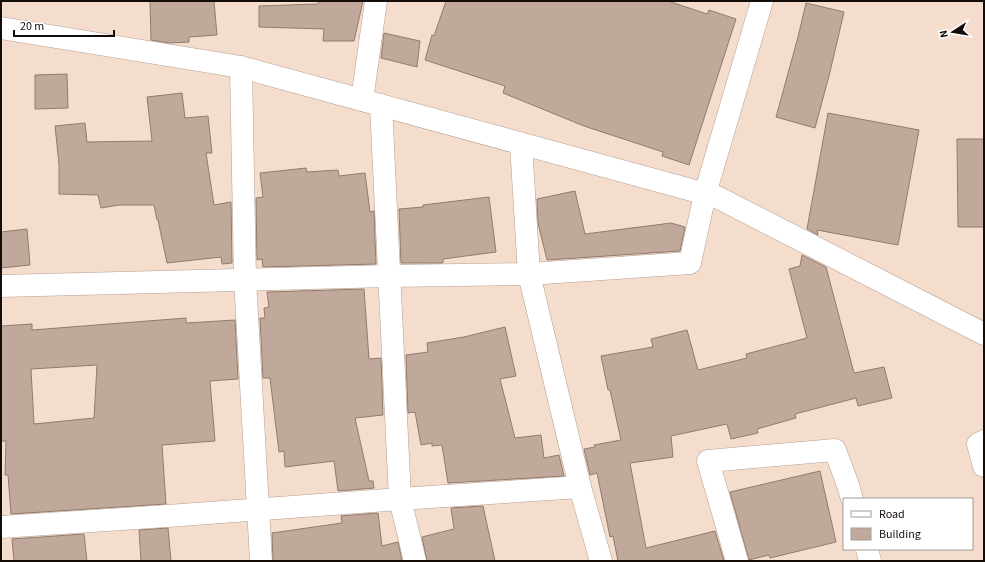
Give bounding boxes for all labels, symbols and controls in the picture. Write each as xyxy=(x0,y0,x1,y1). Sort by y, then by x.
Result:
scale bar xyxy=(14,12,114,38)
north arrow xyxy=(933,12,973,52)
text: 20 m xyxy=(20,18,44,35)
text: N xyxy=(936,29,952,39)
legend xyxy=(843,498,973,550)
text: Road xyxy=(879,506,905,523)
text: Building xyxy=(879,526,921,543)

